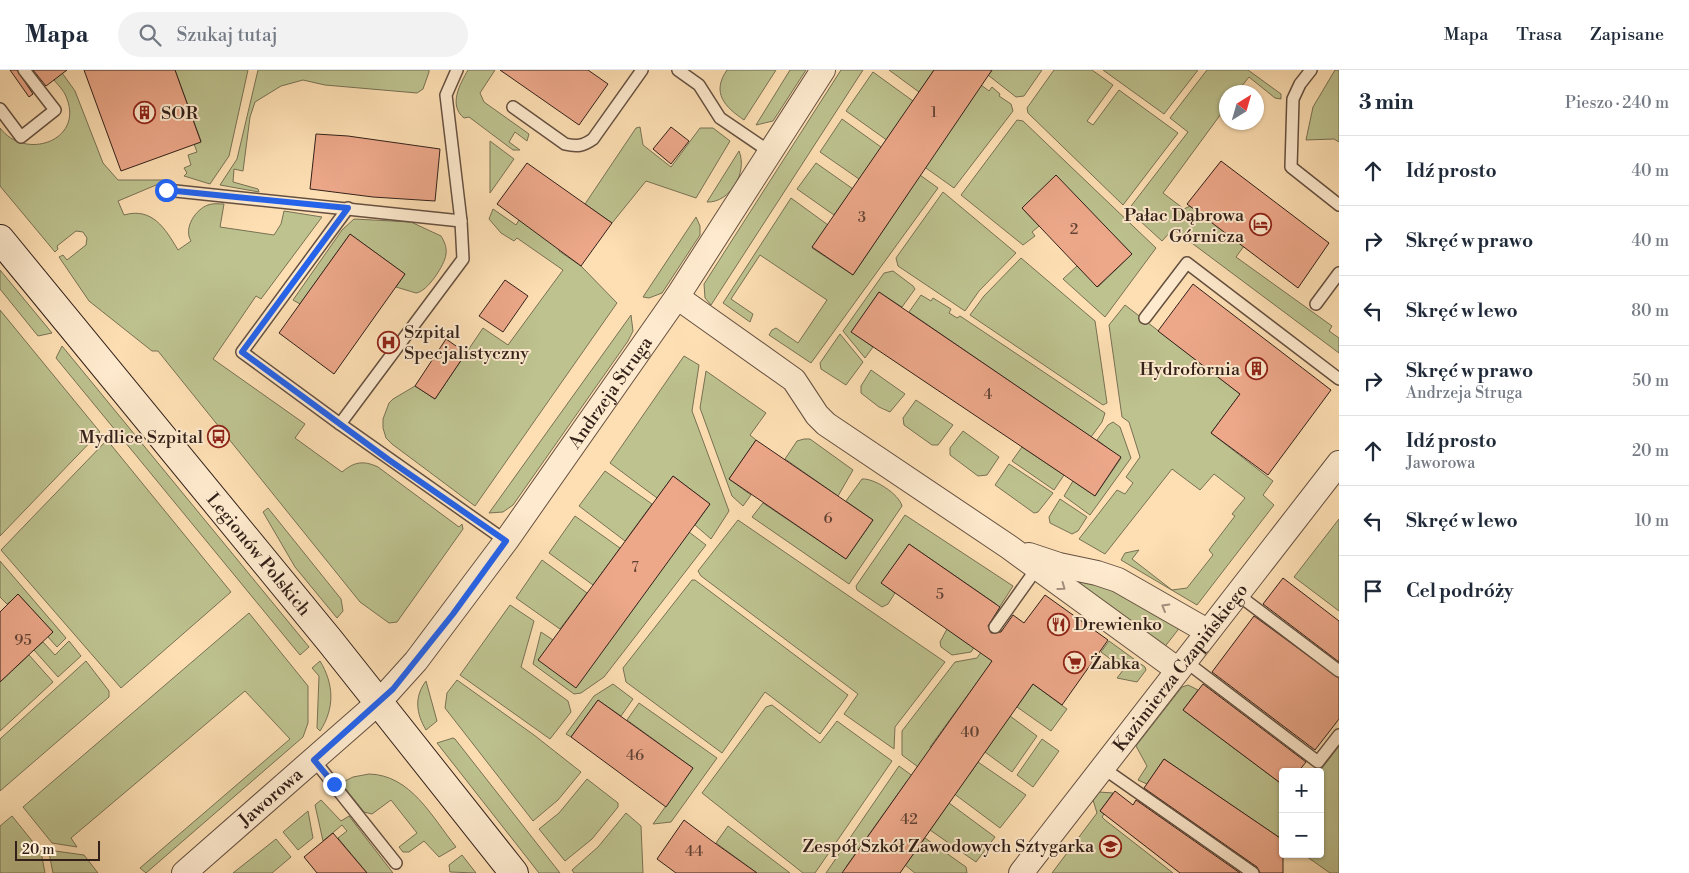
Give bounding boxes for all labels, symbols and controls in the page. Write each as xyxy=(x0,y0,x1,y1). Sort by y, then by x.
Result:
search box xyxy=(118,12,468,57)
text: Mapa xyxy=(25,20,88,50)
icon: search xyxy=(136,21,164,49)
text: Szukaj tutaj xyxy=(176,23,278,47)
text: Mapa xyxy=(1444,23,1488,46)
text: Trasa xyxy=(1516,23,1562,46)
text: Zapisane xyxy=(1590,23,1664,46)
north arrow xyxy=(1219,85,1264,130)
text: 3 min xyxy=(1359,90,1414,116)
text: Pieszo · 240 m xyxy=(1565,93,1669,113)
building icon: SOR xyxy=(133,101,157,125)
place label: SOR xyxy=(161,102,198,125)
house number: 1 xyxy=(931,103,938,122)
icon: ahead xyxy=(1359,157,1387,185)
text: Idź prosto xyxy=(1406,159,1497,183)
text: 40 m xyxy=(1632,161,1669,181)
route start xyxy=(155,179,178,202)
place label: Pałac Dąbrowa Górnicza xyxy=(1124,204,1245,248)
house number: 3 xyxy=(858,208,866,227)
hotel icon: Pałac Dąbrowa Górnicza xyxy=(1248,213,1272,237)
house number: 2 xyxy=(1070,220,1078,239)
icon: right xyxy=(1359,227,1387,255)
text: Skręć w prawo xyxy=(1406,229,1533,253)
text: 40 m xyxy=(1632,231,1669,251)
icon: left xyxy=(1359,297,1387,325)
text: Skręć w lewo xyxy=(1406,299,1518,323)
text: 80 m xyxy=(1631,301,1669,321)
place label: Szpital Specjalistyczny xyxy=(404,321,529,365)
hospital icon: Szpital Specjalistyczny xyxy=(376,330,400,354)
street label: Andrzeja Struga xyxy=(563,332,658,454)
building icon: Hydrofornia xyxy=(1244,357,1268,381)
place label: Hydrofornia xyxy=(1140,358,1241,381)
text: Skręć w prawo xyxy=(1406,359,1533,383)
icon: right xyxy=(1359,367,1387,395)
text: 50 m xyxy=(1632,371,1669,391)
text: Andrzeja Struga xyxy=(1406,383,1523,403)
house number: 4 xyxy=(984,385,993,404)
bus stop icon: Mydlice Szpital xyxy=(207,425,231,449)
place label: Mydlice Szpital xyxy=(79,426,204,449)
text: Idź prosto xyxy=(1406,429,1497,453)
icon: ahead xyxy=(1359,437,1387,465)
text: 20 m xyxy=(1632,441,1669,461)
text: Jaworowa xyxy=(1406,453,1475,473)
street label: Legionów Polskich xyxy=(201,488,316,621)
icon: left xyxy=(1359,507,1387,535)
house number: 6 xyxy=(823,509,833,528)
text: Skręć w lewo xyxy=(1406,509,1518,533)
text: 10 m xyxy=(1635,511,1669,531)
house number: 7 xyxy=(631,558,639,577)
icon: arrive xyxy=(1359,577,1387,605)
street label: Kazimierza Czapińskiego xyxy=(1108,579,1253,757)
text: Cel podróży xyxy=(1406,579,1513,603)
one-way arrow xyxy=(1056,581,1066,590)
house number: 5 xyxy=(936,585,944,604)
one-way arrow xyxy=(1162,603,1171,613)
restaurant icon: Drewienko xyxy=(1046,612,1070,636)
place label: Drewienko xyxy=(1074,613,1162,636)
house number: 95 xyxy=(14,631,32,650)
supermarket icon: Żabka xyxy=(1062,651,1086,675)
place label: Żabka xyxy=(1090,652,1141,675)
house number: 40 xyxy=(961,723,979,742)
house number: 46 xyxy=(626,746,644,765)
street label: Jaworowa xyxy=(233,763,308,833)
map controls xyxy=(1279,768,1324,858)
button: + xyxy=(1279,768,1324,813)
route end xyxy=(323,773,346,796)
house number: 42 xyxy=(900,810,918,829)
button: − xyxy=(1279,813,1324,858)
school or university icon: Zespół Szkół Zawodowych Sztygarka xyxy=(1098,834,1122,858)
place label: Zespół Szkół Zawodowych Sztygarka xyxy=(802,835,1095,858)
scale bar xyxy=(15,838,100,861)
text: 20 m xyxy=(22,841,54,859)
house number: 44 xyxy=(685,842,703,861)

